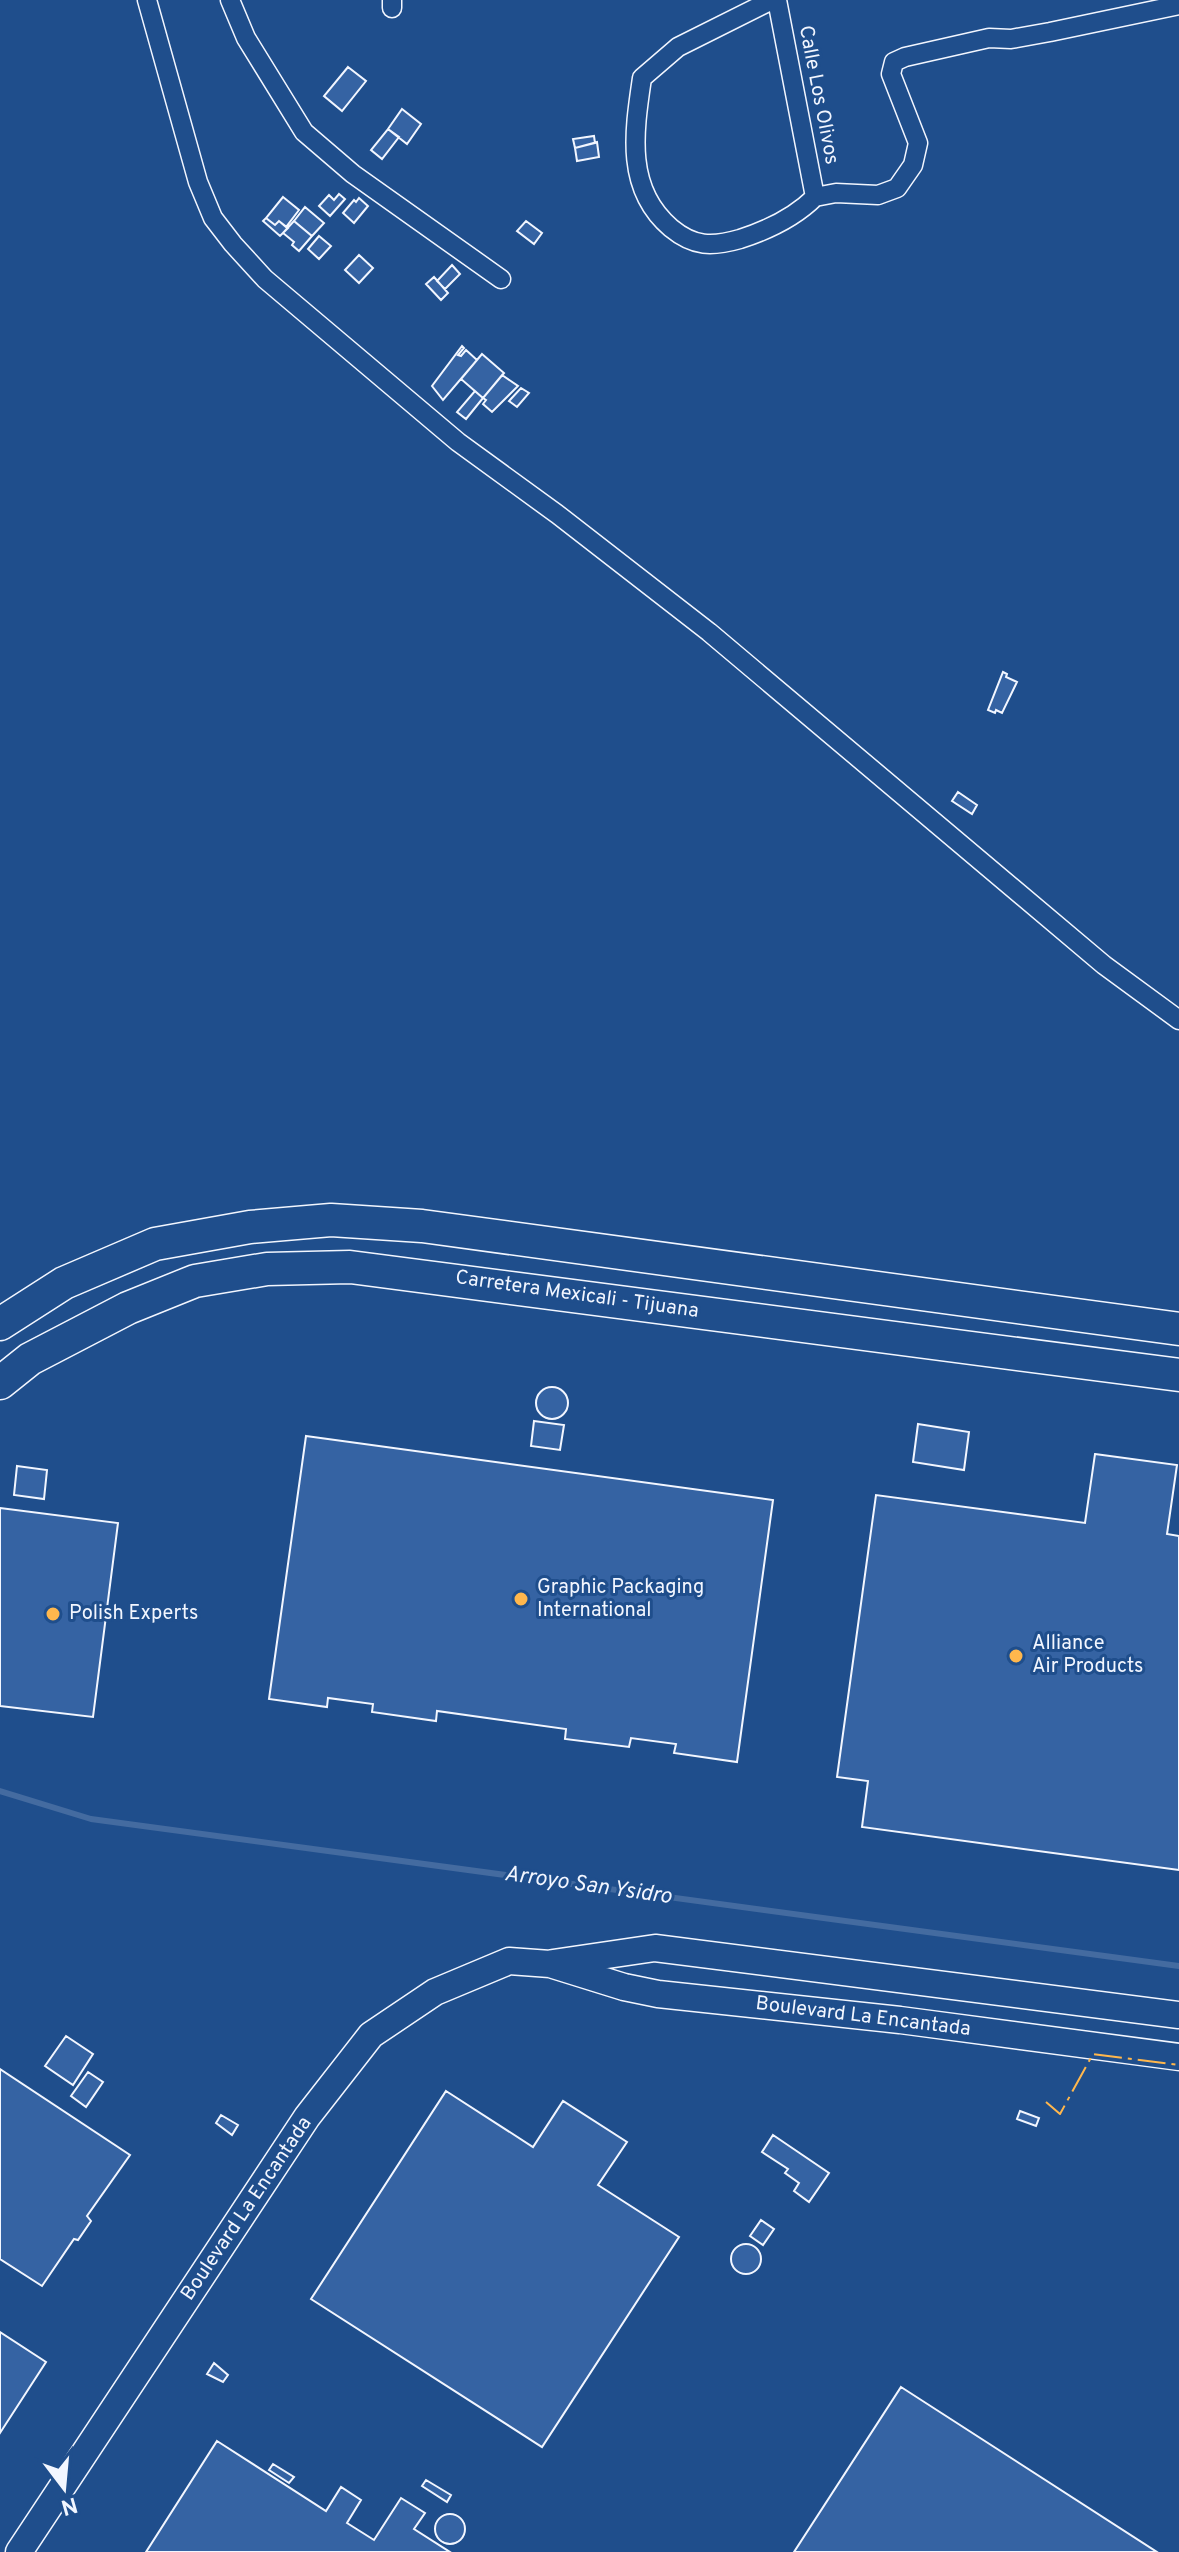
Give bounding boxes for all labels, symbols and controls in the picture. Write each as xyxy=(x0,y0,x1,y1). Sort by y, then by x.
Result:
street label: Calle Los Olivos xyxy=(792,23,844,167)
street label: Carretera Mexicali - Tijuana xyxy=(454,1265,700,1325)
place label: Graphic Packaging International xyxy=(537,1575,704,1624)
marker: Graphic Packaging International xyxy=(512,1590,530,1608)
place label: Polish Experts xyxy=(69,1601,198,1627)
marker: Polish Experts xyxy=(44,1605,62,1623)
place label: Alliance Air Products xyxy=(1032,1631,1143,1680)
marker: Alliance Air Products xyxy=(1007,1647,1025,1665)
water label: Arroyo San Ysidro xyxy=(503,1861,674,1911)
street label: Boulevard La Encantada xyxy=(754,1991,972,2043)
street label: Boulevard La Encantada xyxy=(176,2112,318,2306)
north arrow xyxy=(24,2448,104,2528)
text: N xyxy=(58,2490,80,2520)

